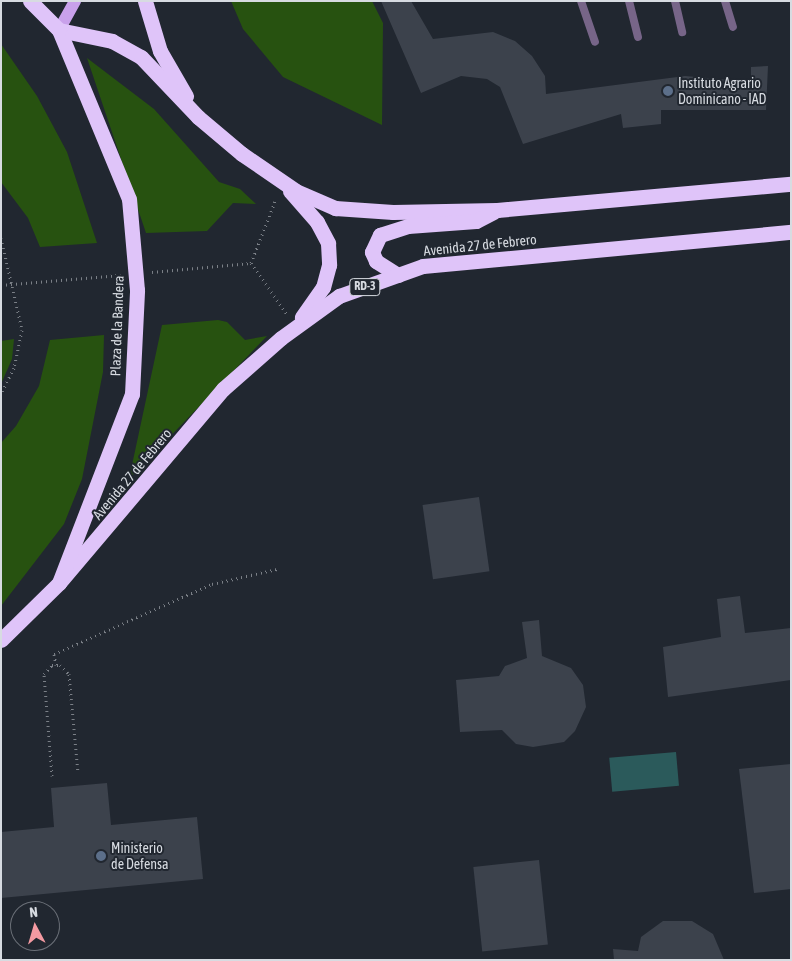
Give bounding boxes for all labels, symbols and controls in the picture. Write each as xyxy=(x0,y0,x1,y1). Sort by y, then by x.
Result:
place label: Instituto Agrario Dominicano - IAD xyxy=(678,75,766,108)
marker: Instituto Agrario Dominicano - IAD xyxy=(662,85,674,97)
street label: Avenida 27 de Febrero xyxy=(423,231,537,259)
street label: Plaza de la Bandera xyxy=(107,275,127,377)
road number: RD-3 xyxy=(349,278,381,296)
street label: Avenida 27 de Febrero xyxy=(89,425,175,523)
place label: Ministerio de Defensa xyxy=(111,840,169,872)
marker: Ministerio de Defensa xyxy=(95,850,107,862)
north arrow xyxy=(10,901,60,951)
text: N xyxy=(29,904,38,920)

